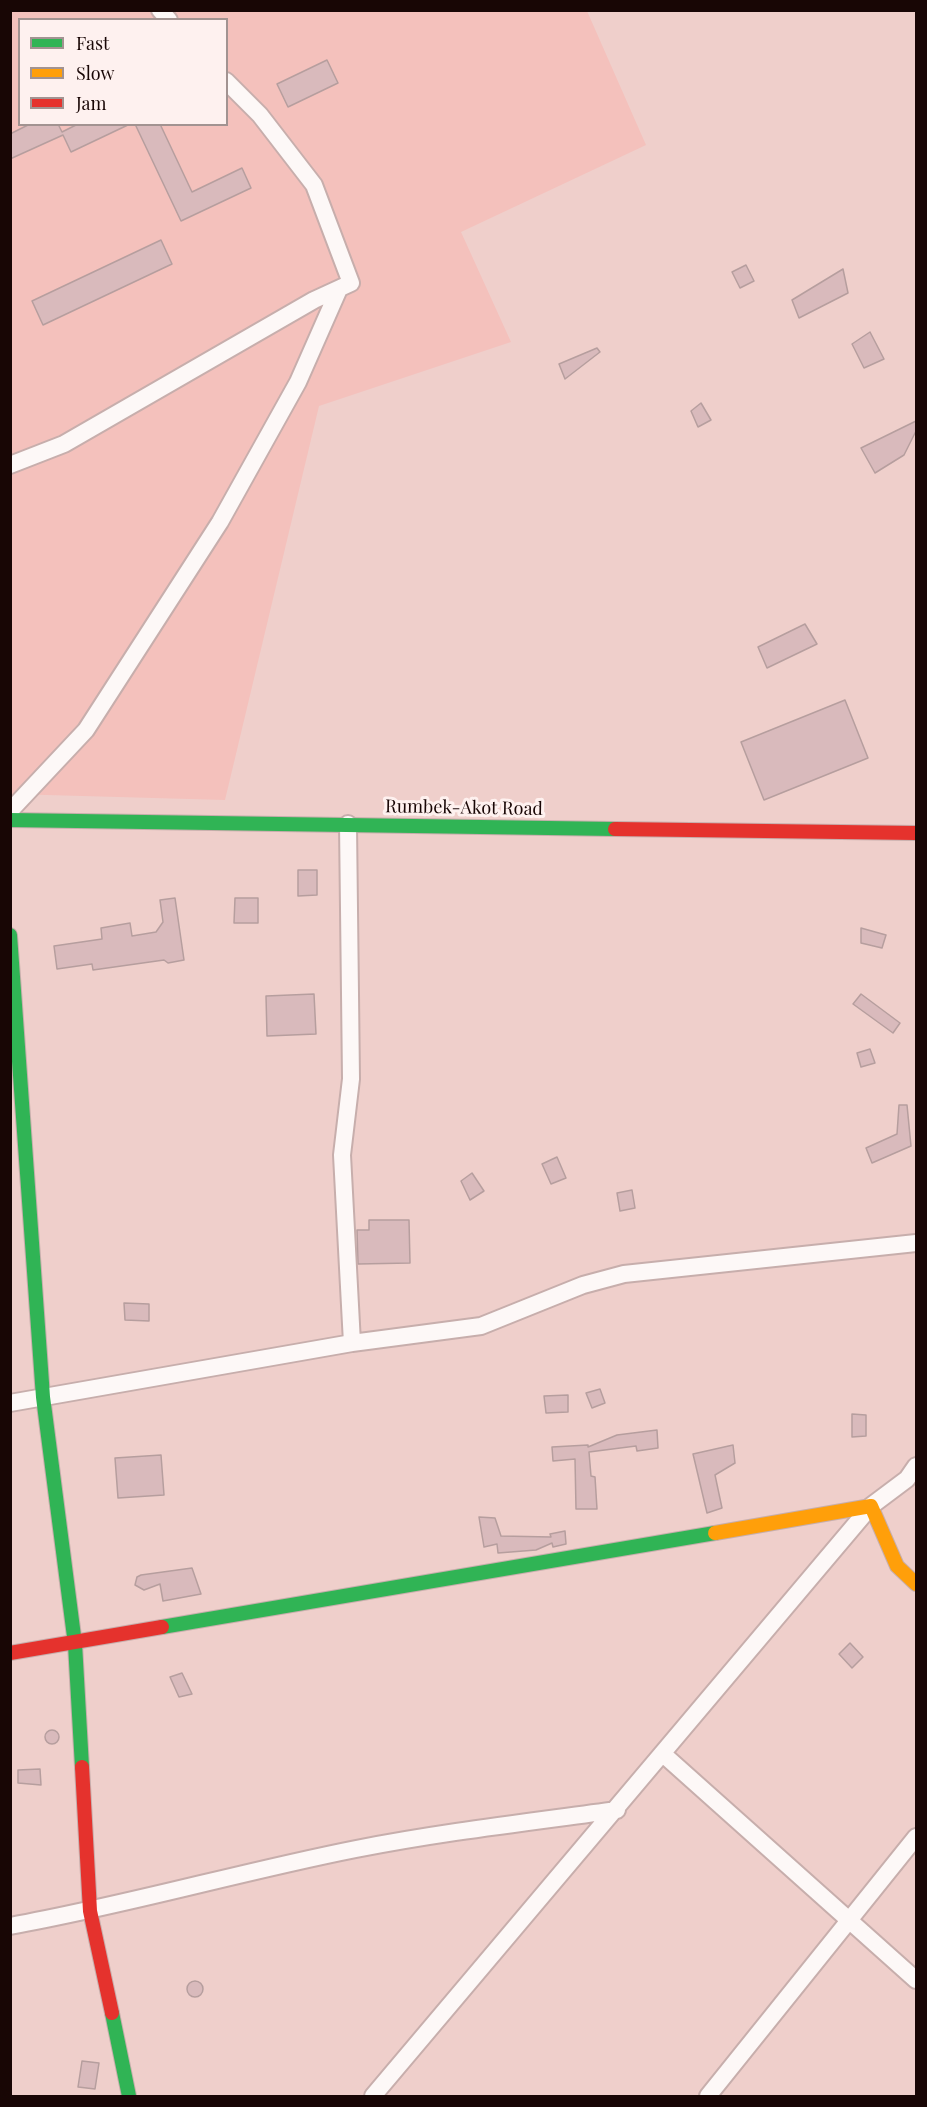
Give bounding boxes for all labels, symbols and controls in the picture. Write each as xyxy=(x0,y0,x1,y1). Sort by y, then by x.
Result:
legend xyxy=(18,18,228,126)
text: Fast xyxy=(76,31,109,55)
text: Slow xyxy=(76,61,114,85)
text: Jam xyxy=(76,91,106,115)
street label: Rumbek-Akot Road xyxy=(385,796,543,820)

